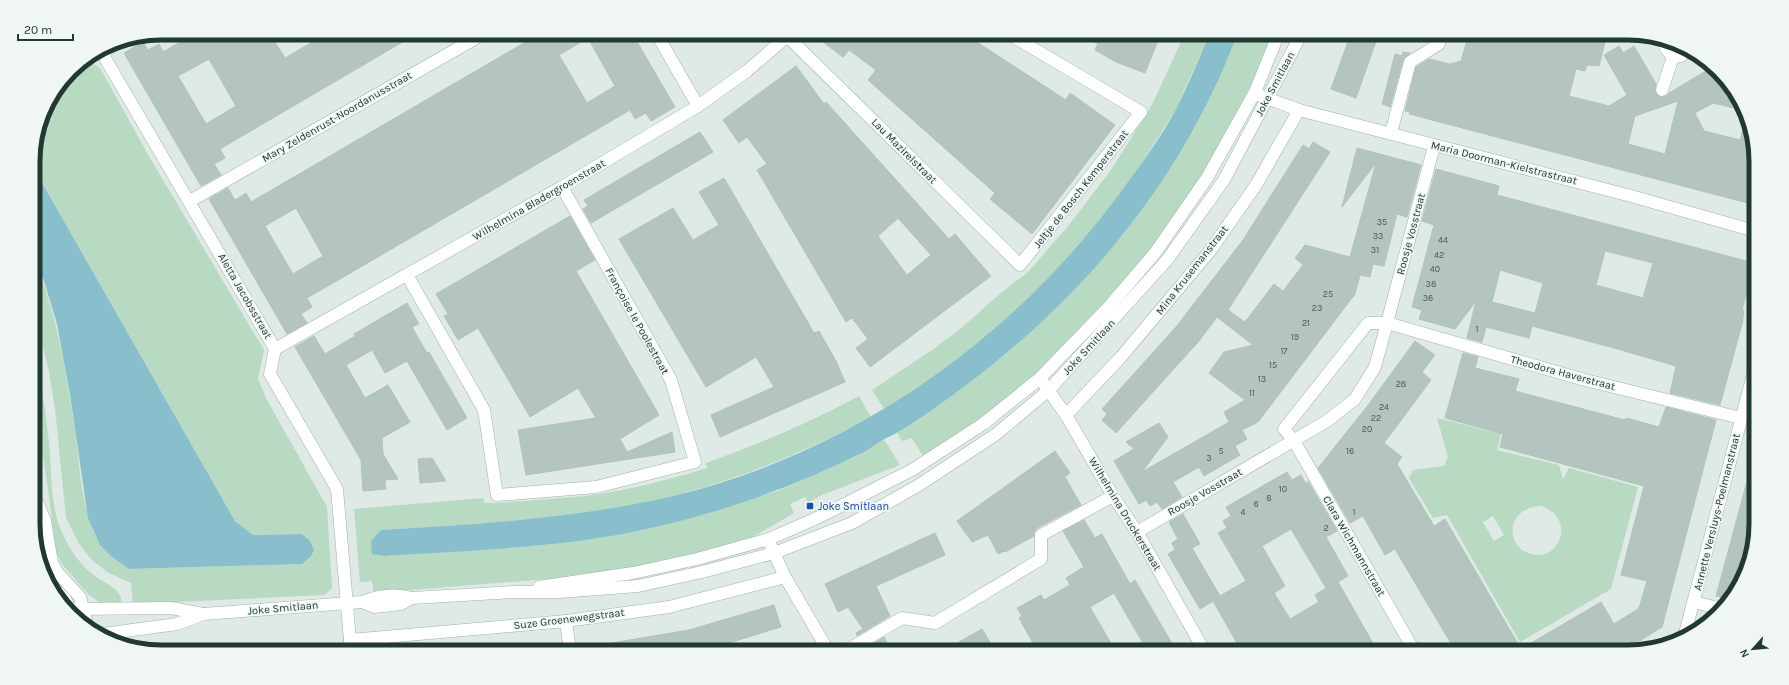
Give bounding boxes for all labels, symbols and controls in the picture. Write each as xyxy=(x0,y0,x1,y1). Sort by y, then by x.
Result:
scale bar xyxy=(18,16,73,42)
text: 20 m xyxy=(24,23,52,37)
street label: Joke Smitlaan xyxy=(1253,50,1297,118)
street label: Mary Zeldenrust-Noordanusstraat xyxy=(260,69,414,165)
street label: Lau Mazirelstraat xyxy=(869,116,939,186)
street label: Jeltje de Bosch Kemperstraat xyxy=(1031,127,1131,251)
street label: Maria Doorman-Kielstrastraat xyxy=(1430,139,1578,187)
street label: Wilhelmina Bladergroenstraat xyxy=(470,157,608,243)
street label: Roosje Vosstraat xyxy=(1394,192,1428,276)
house number: 35 xyxy=(1377,217,1387,227)
street label: Mina Krusemanstraat xyxy=(1153,223,1231,317)
house number: 33 xyxy=(1373,231,1383,241)
house number: 44 xyxy=(1438,235,1448,245)
house number: 31 xyxy=(1371,245,1379,255)
house number: 42 xyxy=(1434,250,1444,260)
street label: Aletta Jacobsstraat xyxy=(215,251,275,341)
house number: 40 xyxy=(1430,264,1440,274)
street label: Françoise le Poolestraat xyxy=(602,265,672,377)
house number: 38 xyxy=(1426,279,1437,289)
house number: 25 xyxy=(1323,289,1333,299)
house number: 36 xyxy=(1423,293,1433,303)
house number: 23 xyxy=(1312,303,1322,313)
street label: Joke Smitlaan xyxy=(1060,317,1118,377)
house number: 21 xyxy=(1302,318,1310,328)
house number: 1 xyxy=(1476,324,1479,334)
house number: 19 xyxy=(1291,332,1299,342)
house number: 17 xyxy=(1280,346,1288,356)
street label: Theodora Haverstraat xyxy=(1509,353,1617,393)
house number: 15 xyxy=(1269,360,1277,370)
house number: 13 xyxy=(1258,374,1266,384)
house number: 28 xyxy=(1396,379,1407,389)
house number: 11 xyxy=(1249,388,1255,398)
house number: 24 xyxy=(1379,402,1389,412)
house number: 22 xyxy=(1371,413,1381,423)
house number: 20 xyxy=(1362,424,1372,434)
street label: Annette Versluys-Poelmanstraat xyxy=(1691,432,1743,592)
house number: 5 xyxy=(1218,446,1224,456)
house number: 16 xyxy=(1346,446,1354,456)
house number: 3 xyxy=(1206,453,1212,463)
street label: Wilhelmina Druckerstraat xyxy=(1086,455,1164,573)
street label: Roosje Vosstraat xyxy=(1165,465,1245,519)
house number: 10 xyxy=(1279,484,1287,494)
house number: 8 xyxy=(1266,493,1272,503)
street label: Clara Wichmannstraat xyxy=(1320,494,1388,598)
house number: 6 xyxy=(1253,499,1259,509)
place label: Joke Smitlaan xyxy=(818,500,889,513)
marker: Joke Smitlaan xyxy=(805,501,815,511)
house number: 4 xyxy=(1240,507,1246,517)
house number: 1 xyxy=(1353,507,1356,517)
house number: 2 xyxy=(1323,523,1329,533)
street label: Joke Smitlaan xyxy=(247,598,319,618)
street label: Suze Groenewegstraat xyxy=(513,606,625,632)
north arrow xyxy=(1733,629,1773,669)
text: N xyxy=(1737,647,1752,660)

